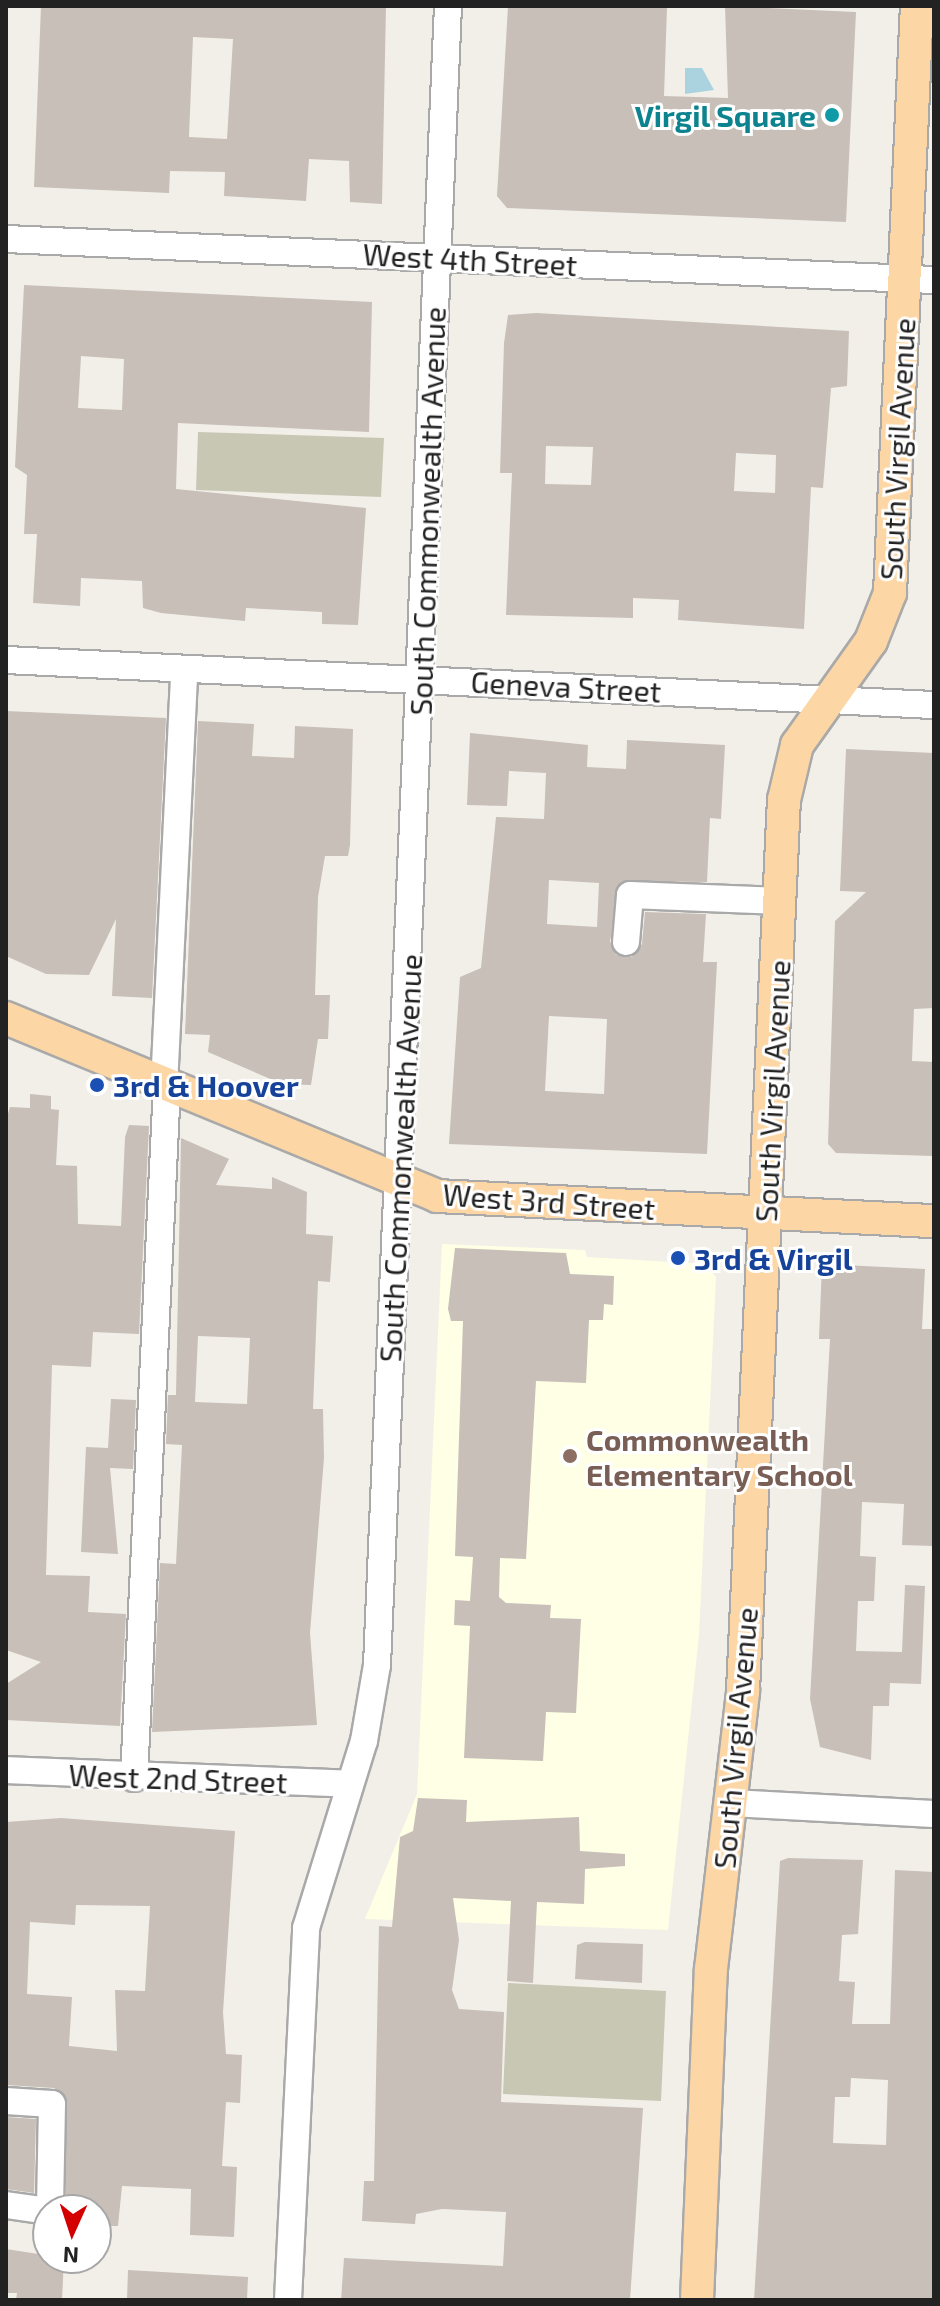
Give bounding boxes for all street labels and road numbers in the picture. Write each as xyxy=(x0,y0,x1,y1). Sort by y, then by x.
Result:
street label: West 4th Street xyxy=(362,235,578,283)
street label: South Commonwealth Avenue xyxy=(402,306,452,716)
street label: South Virgil Avenue xyxy=(872,316,922,582)
street label: Geneva Street xyxy=(470,663,662,709)
street label: South Commonwealth Avenue xyxy=(371,952,429,1364)
street label: South Virgil Avenue xyxy=(747,958,797,1224)
street label: West 3rd Street xyxy=(441,1176,657,1226)
street label: South Virgil Avenue xyxy=(706,1605,764,1871)
street label: West 2nd Street xyxy=(68,1756,288,1800)

